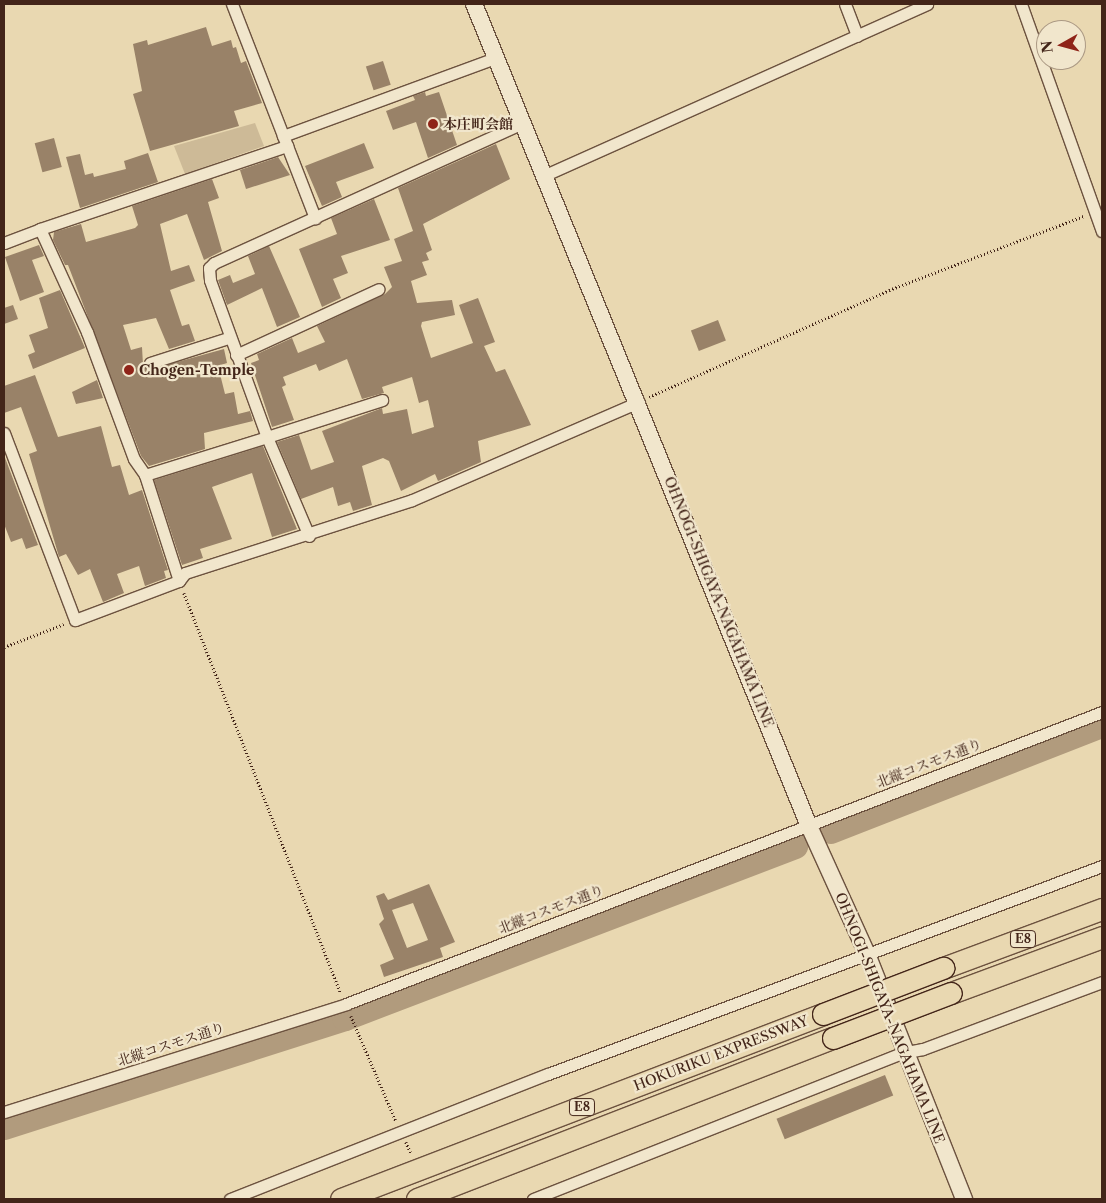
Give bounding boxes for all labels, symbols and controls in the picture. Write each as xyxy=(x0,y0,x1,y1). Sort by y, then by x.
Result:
north arrow xyxy=(1036,20,1086,70)
text: N xyxy=(1037,40,1057,54)
place label: 本庄町会館 xyxy=(443,116,513,132)
marker: 本庄町会館 xyxy=(427,118,439,130)
place label: Chogen-Temple xyxy=(139,362,254,378)
marker: Chogen-Temple xyxy=(123,364,135,376)
street label: OHNOGI-SHIGAYA-NAGAHAMA LINE xyxy=(661,474,777,730)
street label: 北縦コスモス通り xyxy=(874,735,984,791)
street label: 北縦コスモス通り xyxy=(496,881,606,937)
street label: OHNOGI-SHIGAYA-NAGAHAMA LINE xyxy=(832,890,948,1146)
road number: E8 xyxy=(1009,930,1037,949)
street label: HOKURIKU EXPRESSWAY xyxy=(631,1012,811,1094)
street label: 北縦コスモス通り xyxy=(115,1019,227,1069)
road number: E8 xyxy=(568,1098,596,1116)

